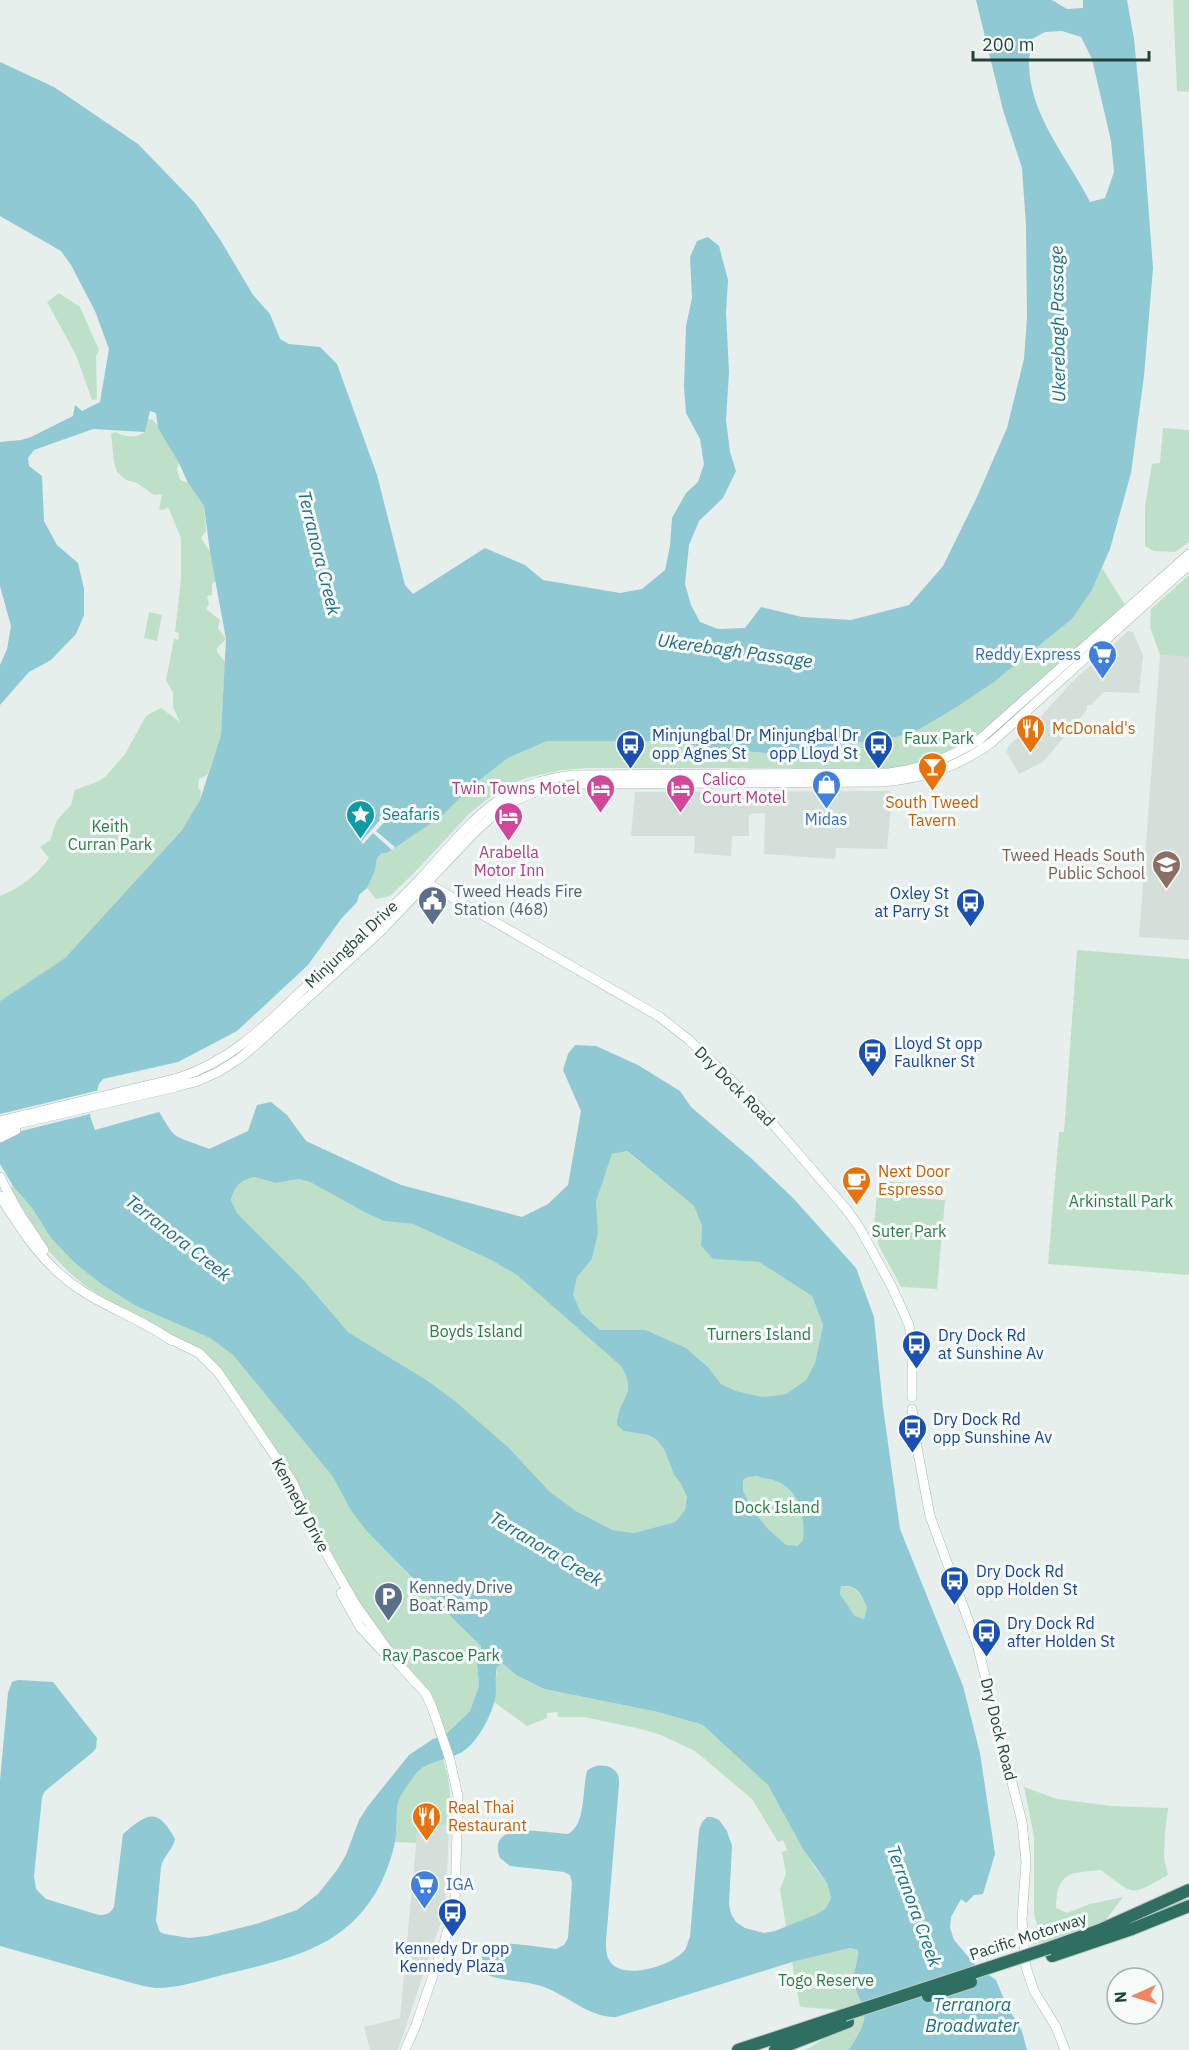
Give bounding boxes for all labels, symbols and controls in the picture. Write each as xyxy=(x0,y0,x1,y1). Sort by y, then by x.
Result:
scale bar xyxy=(973,24,1148,62)
text: 200 m xyxy=(982,33,1034,56)
water label: Ukerebagh Passage xyxy=(1045,246,1070,402)
water label: Terranora Creek xyxy=(293,488,346,618)
water label: Ukerebagh Passage xyxy=(656,628,814,673)
supermarket icon: Reddy Express xyxy=(1086,638,1118,680)
place label: Reddy Express xyxy=(975,644,1081,664)
restaurant icon: McDonald's xyxy=(1015,712,1047,754)
place label: McDonald's xyxy=(1052,718,1136,738)
place label: Minjungbal Dr opp Agnes St xyxy=(652,725,751,763)
place label: Minjungbal Dr opp Lloyd St xyxy=(759,725,858,763)
bus stop icon: Minjungbal Dr opp Agnes St xyxy=(615,728,647,770)
bus stop icon: Minjungbal Dr opp Lloyd St xyxy=(863,728,895,770)
park label: Faux Park xyxy=(904,728,975,748)
bar icon: South Tweed Tavern xyxy=(916,750,948,792)
shop icon: Midas xyxy=(810,768,842,810)
place label: Calico Court Motel xyxy=(702,769,786,807)
hotel icon: Twin Towns Motel xyxy=(585,772,617,814)
hotel icon: Calico Court Motel xyxy=(665,772,697,814)
place label: Twin Towns Motel xyxy=(452,778,580,798)
place label: South Tweed Tavern xyxy=(885,792,979,830)
place icon: Seafaris xyxy=(345,798,377,840)
hotel icon: Arabella Motor Inn xyxy=(493,800,525,842)
place label: Seafaris xyxy=(382,804,440,824)
place label: Midas xyxy=(805,809,847,829)
park label: Keith Curran Park xyxy=(68,816,153,854)
place label: Arabella Motor Inn xyxy=(474,842,544,880)
place label: Tweed Heads South Public School xyxy=(1002,845,1145,883)
school or university icon: Tweed Heads South Public School xyxy=(1150,848,1182,890)
place label: Tweed Heads Fire Station (468) xyxy=(454,881,583,919)
place label: Oxley St at Parry St xyxy=(874,883,949,921)
public building icon: Tweed Heads Fire Station (468) xyxy=(417,884,449,926)
bus stop icon: Oxley St at Parry St xyxy=(954,886,986,928)
street label: Minjungbal Drive xyxy=(300,896,402,992)
place label: Lloyd St opp Faulkner St xyxy=(894,1033,982,1071)
bus stop icon: Lloyd St opp Faulkner St xyxy=(857,1036,889,1078)
street label: Dry Dock Road xyxy=(691,1042,779,1130)
place label: Next Door Espresso xyxy=(878,1161,950,1199)
cafe icon: Next Door Espresso xyxy=(841,1164,873,1206)
water label: Terranora Creek xyxy=(121,1189,236,1286)
park label: Arkinstall Park xyxy=(1069,1191,1174,1211)
park label: Suter Park xyxy=(872,1221,947,1241)
park label: Boyds Island xyxy=(429,1321,523,1341)
park label: Turners Island xyxy=(707,1324,811,1344)
place label: Dry Dock Rd at Sunshine Av xyxy=(938,1325,1044,1363)
bus stop icon: Dry Dock Rd at Sunshine Av xyxy=(901,1328,933,1370)
place label: Dry Dock Rd opp Sunshine Av xyxy=(933,1409,1052,1447)
bus stop icon: Dry Dock Rd opp Sunshine Av xyxy=(896,1412,928,1454)
street label: Kennedy Drive xyxy=(268,1455,334,1556)
park label: Dock Island xyxy=(734,1497,820,1517)
water label: Terranora Creek xyxy=(486,1506,607,1592)
place label: Dry Dock Rd opp Holden St xyxy=(976,1561,1078,1599)
bus stop icon: Dry Dock Rd opp Holden St xyxy=(939,1564,971,1606)
place label: Kennedy Drive Boat Ramp xyxy=(409,1577,513,1615)
parking icon: Kennedy Drive Boat Ramp xyxy=(372,1580,404,1622)
place label: Dry Dock Rd after Holden St xyxy=(1007,1613,1115,1651)
bus stop icon: Dry Dock Rd after Holden St xyxy=(970,1616,1002,1658)
park label: Ray Pascoe Park xyxy=(382,1645,501,1665)
street label: Dry Dock Road xyxy=(977,1676,1021,1782)
place label: Real Thai Restaurant xyxy=(448,1797,527,1835)
restaurant icon: Real Thai Restaurant xyxy=(411,1800,443,1842)
water label: Terranora Creek xyxy=(882,1842,947,1970)
supermarket icon: IGA xyxy=(409,1868,441,1910)
place label: IGA xyxy=(446,1874,474,1894)
bus stop icon: Kennedy Dr opp Kennedy Plaza xyxy=(436,1896,468,1938)
street label: Pacific Motorway xyxy=(967,1908,1089,1964)
place label: Kennedy Dr opp Kennedy Plaza xyxy=(395,1938,509,1976)
north arrow xyxy=(1105,1966,1165,2026)
park label: Togo Reserve xyxy=(778,1970,874,1990)
text: N xyxy=(1110,1991,1130,2004)
water label: Terranora Broadwater xyxy=(925,1993,1019,2037)

